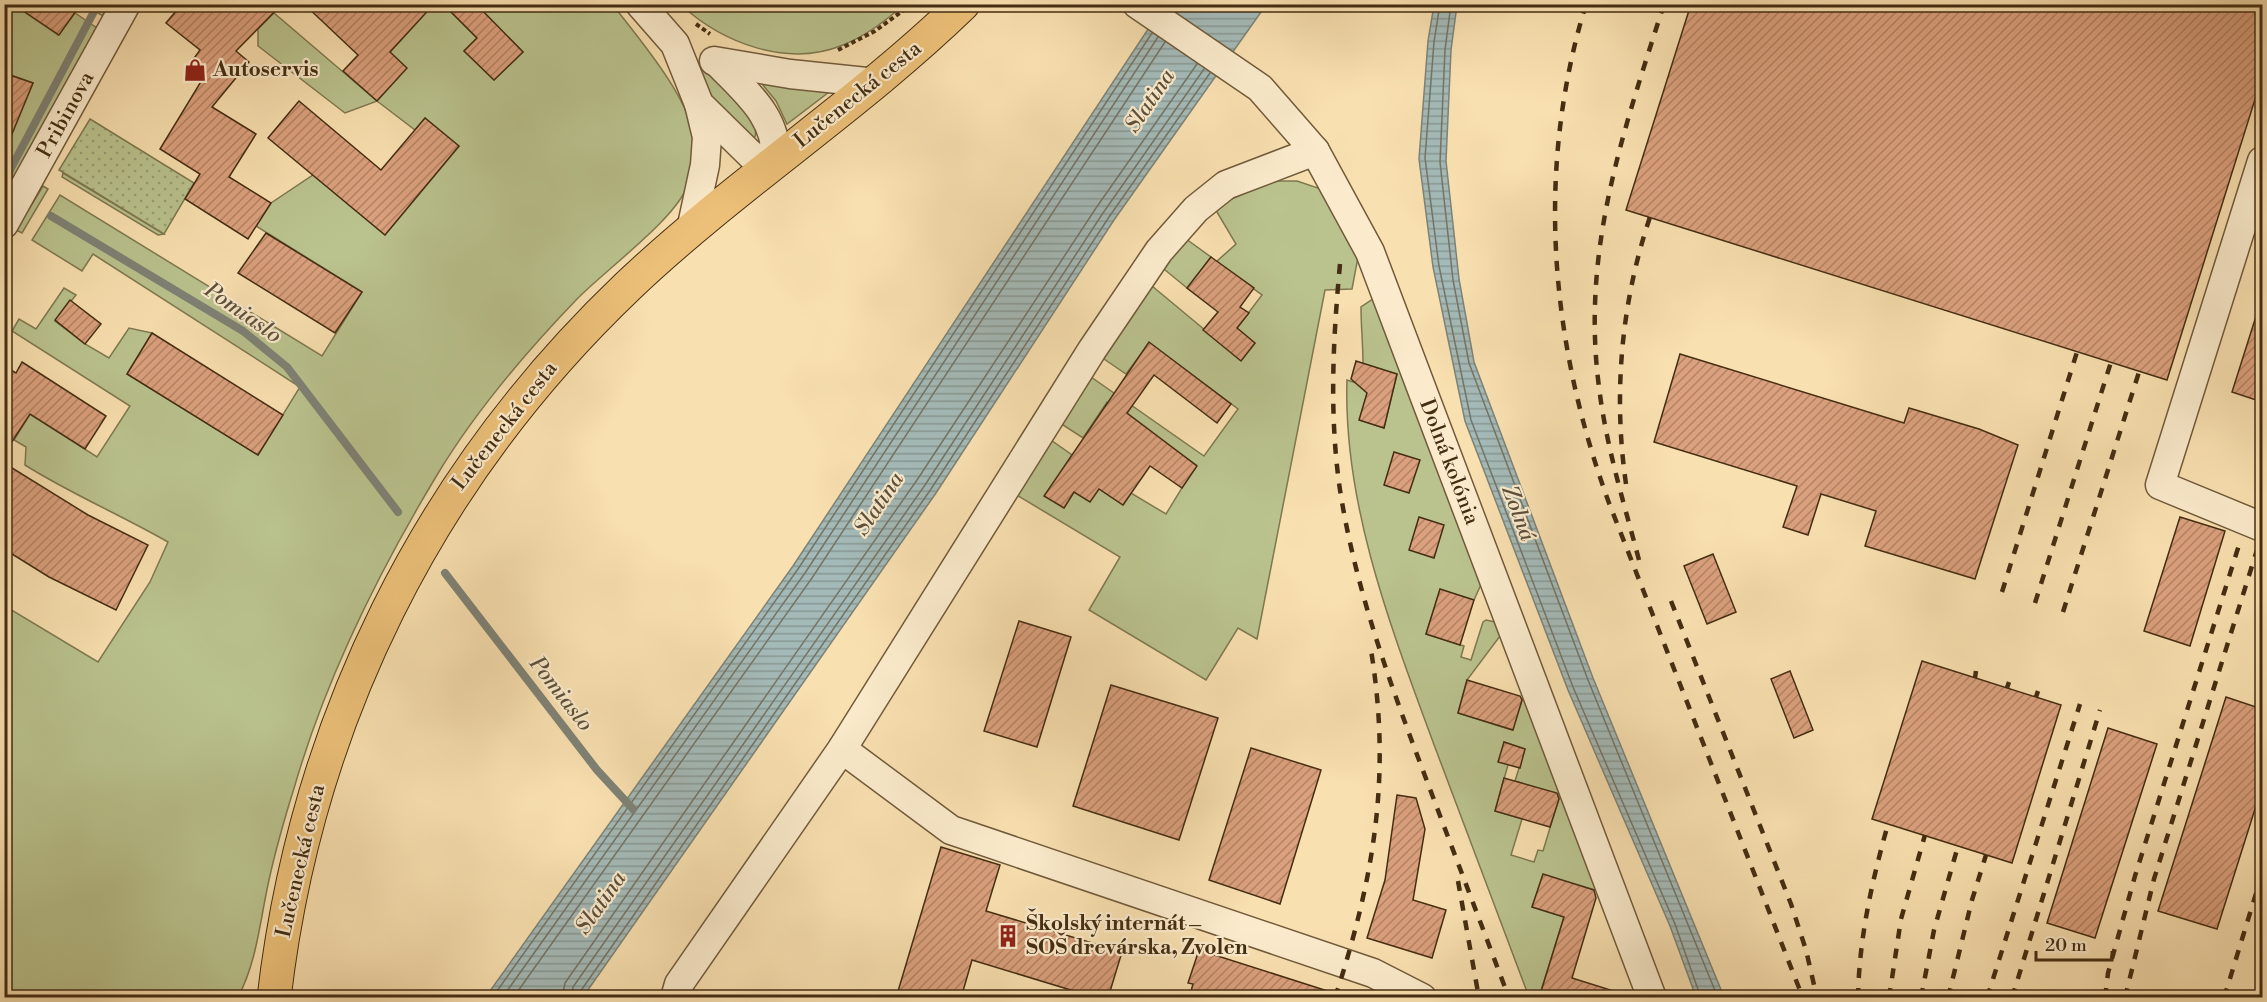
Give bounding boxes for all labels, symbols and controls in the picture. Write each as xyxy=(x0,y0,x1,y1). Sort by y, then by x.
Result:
street label: Lučenecká cesta xyxy=(789,35,927,154)
shop icon: Autoservis xyxy=(182,57,208,83)
place label: Autoservis xyxy=(212,57,319,83)
water label: Slatina xyxy=(1119,64,1181,138)
street label: Pribinova xyxy=(32,67,100,163)
water label: Pomiaslo xyxy=(198,276,287,349)
street label: Lučenecká cesta xyxy=(447,356,564,496)
street label: Dolná kolónia xyxy=(1413,396,1485,529)
water label: Slatina xyxy=(848,467,910,541)
water label: Zolná xyxy=(1495,481,1541,545)
water label: Pomiaslo xyxy=(523,650,599,737)
street label: Lučenecká cesta xyxy=(271,782,331,940)
water label: Slatina xyxy=(570,866,633,940)
place label: Školský internát – SOŠ drevárska, Zvolen xyxy=(1026,908,1248,961)
building icon: Školský internát – SOŠ drevárska, Zvolen xyxy=(995,923,1021,949)
scale bar xyxy=(2036,924,2112,962)
text: 20 m xyxy=(2045,934,2087,957)

